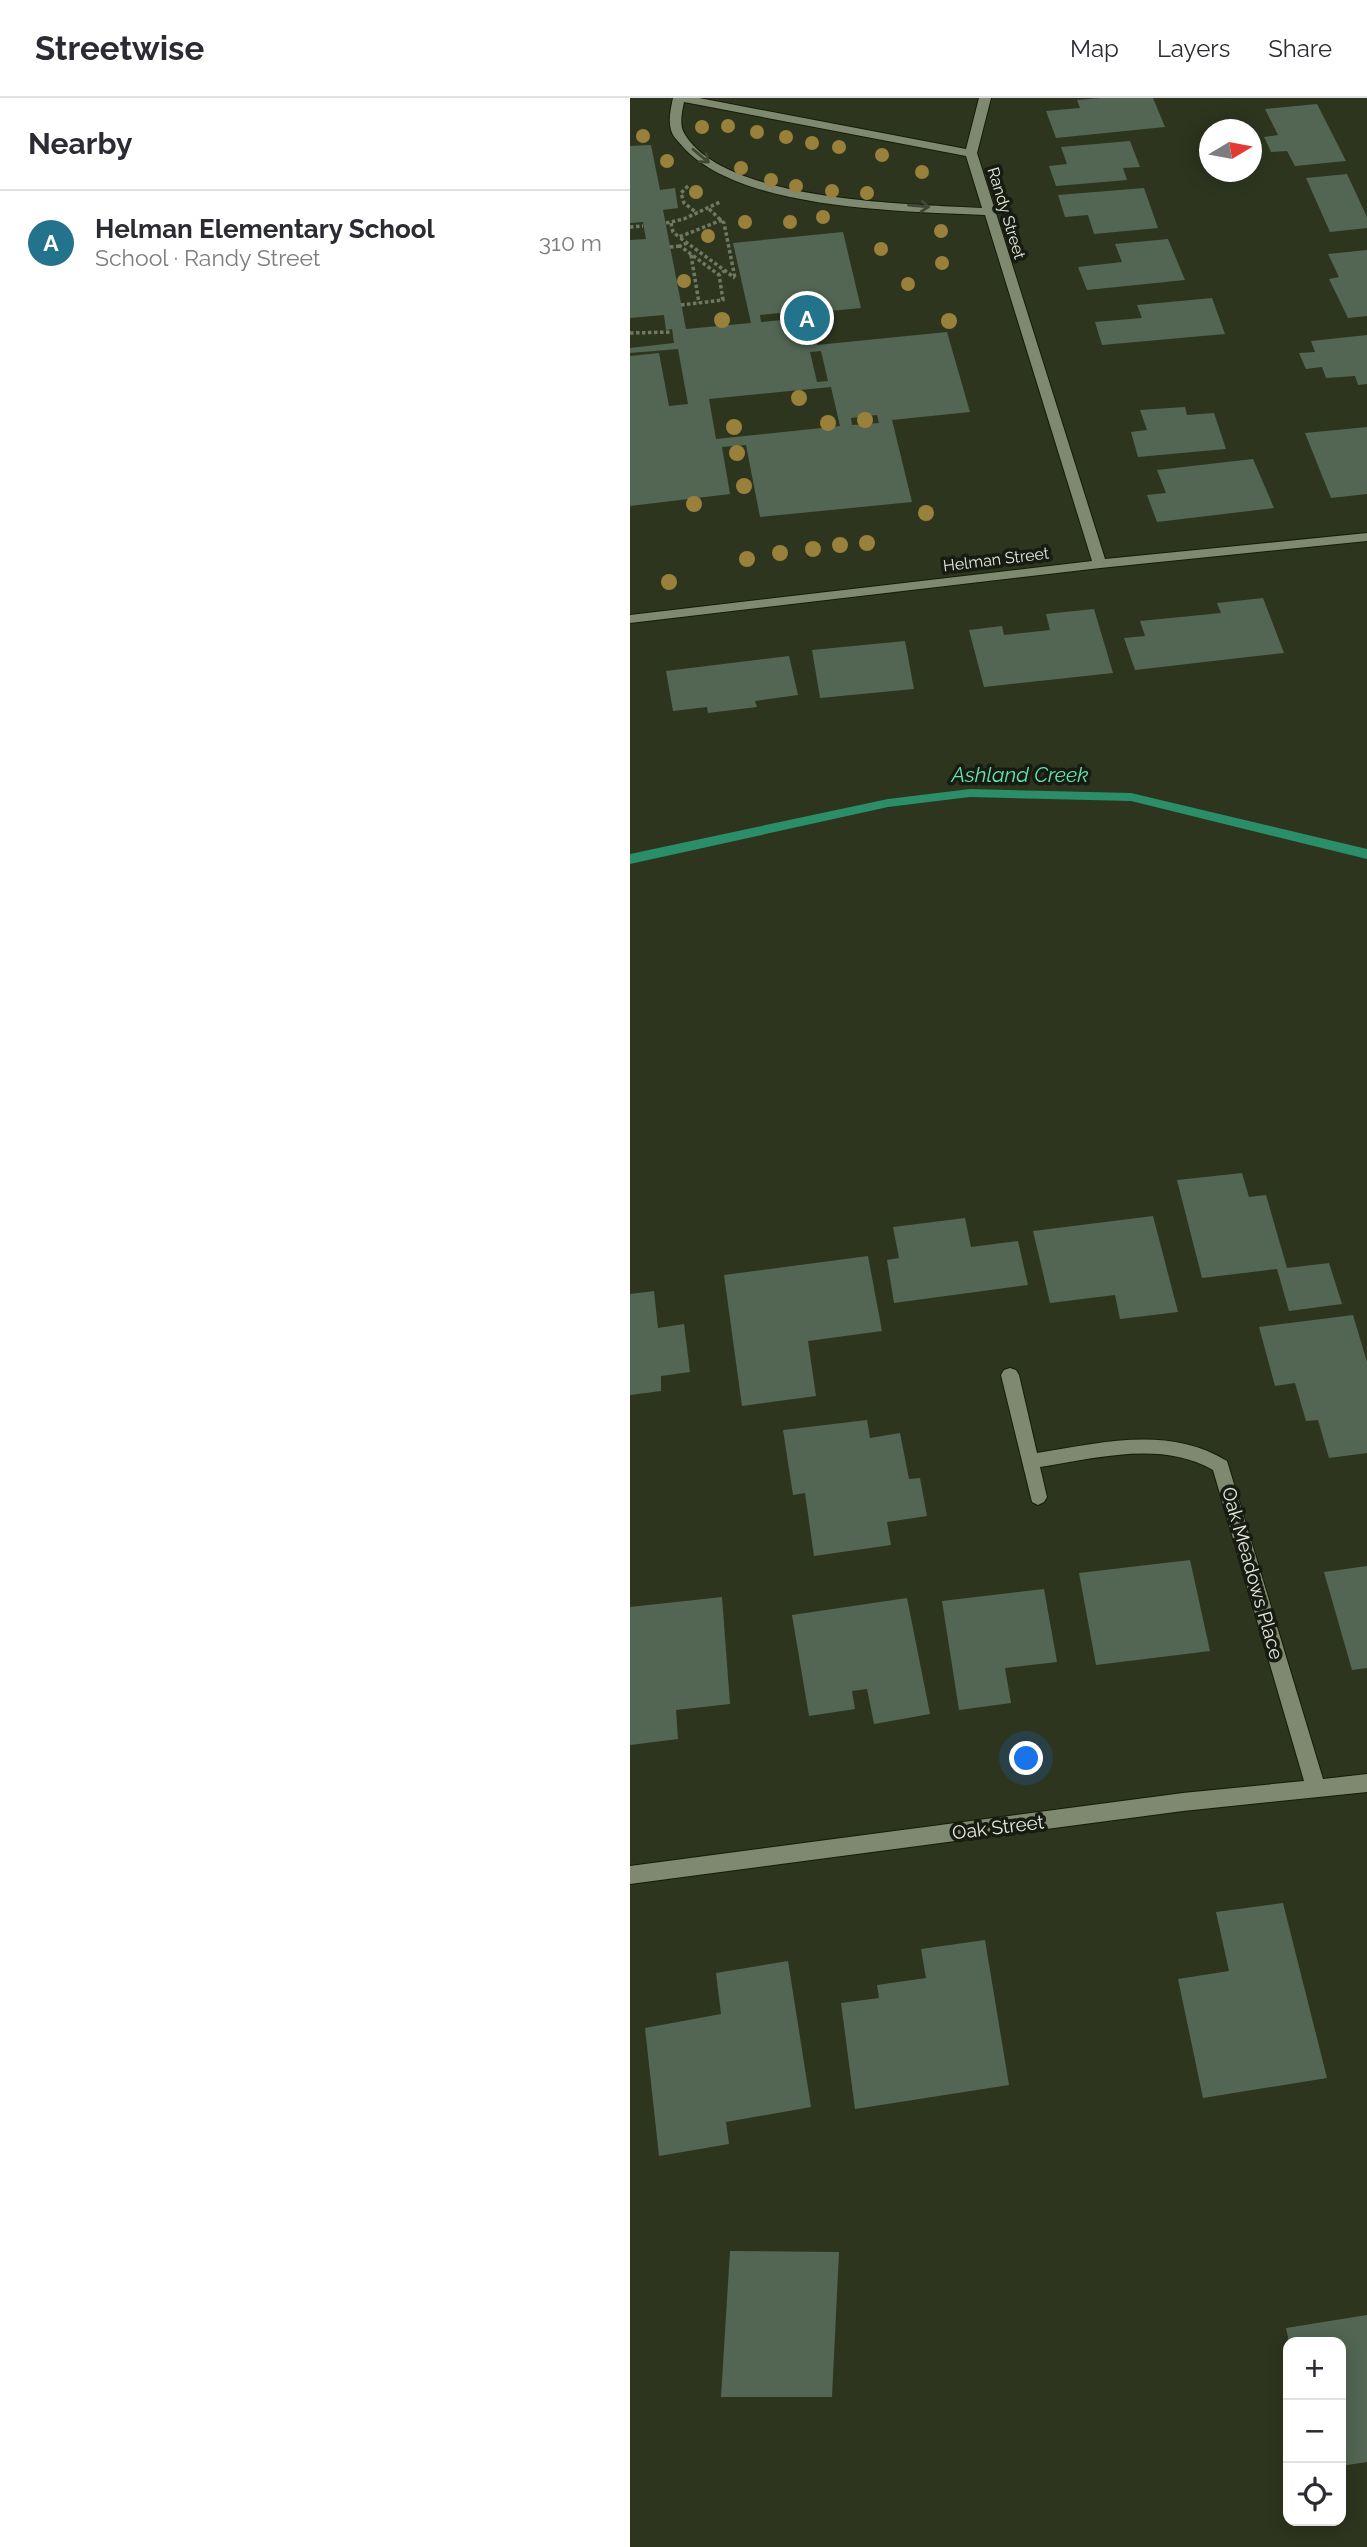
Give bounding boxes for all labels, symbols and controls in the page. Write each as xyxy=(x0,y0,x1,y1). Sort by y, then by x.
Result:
text: Streetwise xyxy=(35,29,204,68)
text: Map xyxy=(1070,34,1119,63)
text: Layers xyxy=(1157,34,1230,63)
text: Share xyxy=(1268,34,1332,63)
north arrow xyxy=(1199,119,1262,182)
text: Nearby xyxy=(28,126,132,161)
one-way arrow xyxy=(692,148,710,164)
street label: Randy Street xyxy=(984,165,1030,262)
one-way arrow xyxy=(907,200,929,213)
text: Helman Elementary School xyxy=(95,214,435,244)
text: A xyxy=(43,229,59,256)
text: 310 m xyxy=(539,229,602,256)
text: School · Randy Street xyxy=(95,244,321,271)
pin: A xyxy=(784,292,830,344)
street label: Helman Street xyxy=(942,543,1051,575)
water label: Ashland Creek xyxy=(950,762,1089,787)
street label: Oak Meadows Place xyxy=(1218,1484,1288,1662)
your location xyxy=(1009,1741,1043,1775)
street label: Oak Street xyxy=(951,1810,1046,1844)
map controls xyxy=(1283,2337,1346,2526)
button: + xyxy=(1283,2337,1346,2400)
button: − xyxy=(1283,2400,1346,2463)
button: locate xyxy=(1283,2463,1346,2526)

